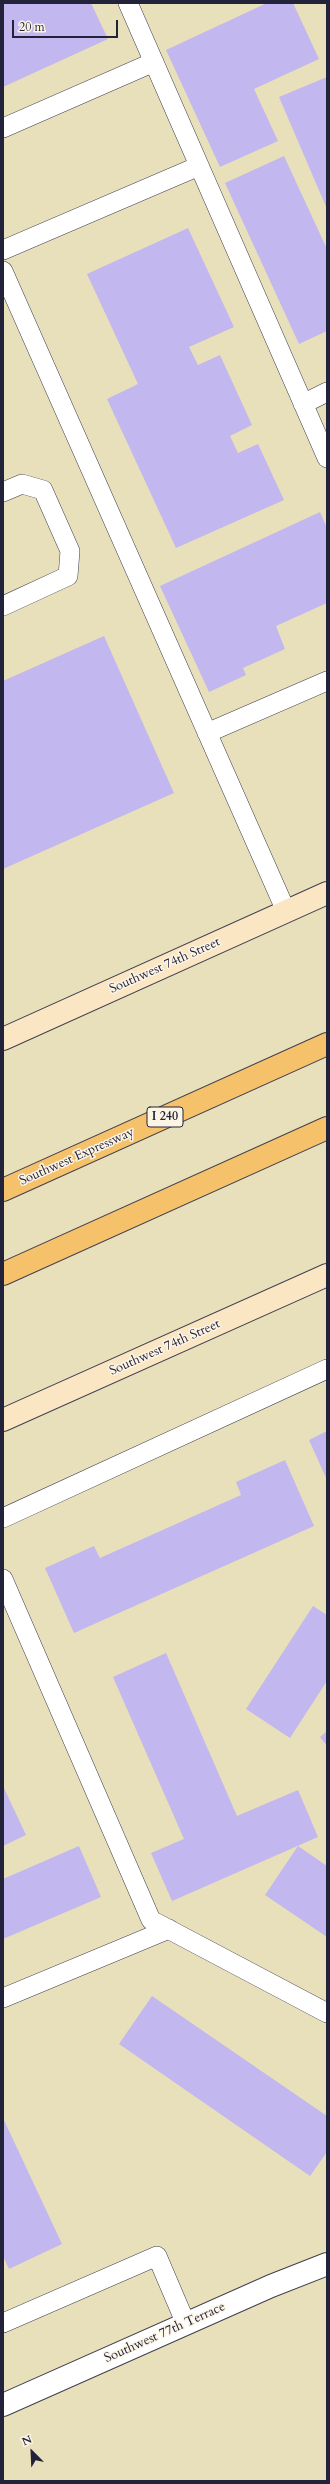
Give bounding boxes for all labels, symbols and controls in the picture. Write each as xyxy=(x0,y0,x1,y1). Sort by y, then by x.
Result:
scale bar xyxy=(14,12,120,38)
text: 20 m xyxy=(19,19,45,35)
street label: Southwest 74th Street xyxy=(107,935,223,997)
road number: I 240 xyxy=(147,1107,183,1127)
street label: Southwest Expressway xyxy=(17,1125,137,1189)
street label: Southwest 74th Street xyxy=(107,1317,223,1379)
street label: Southwest 77th Terrace xyxy=(102,2299,228,2367)
north arrow xyxy=(12,2432,52,2472)
text: N xyxy=(19,2432,34,2449)

